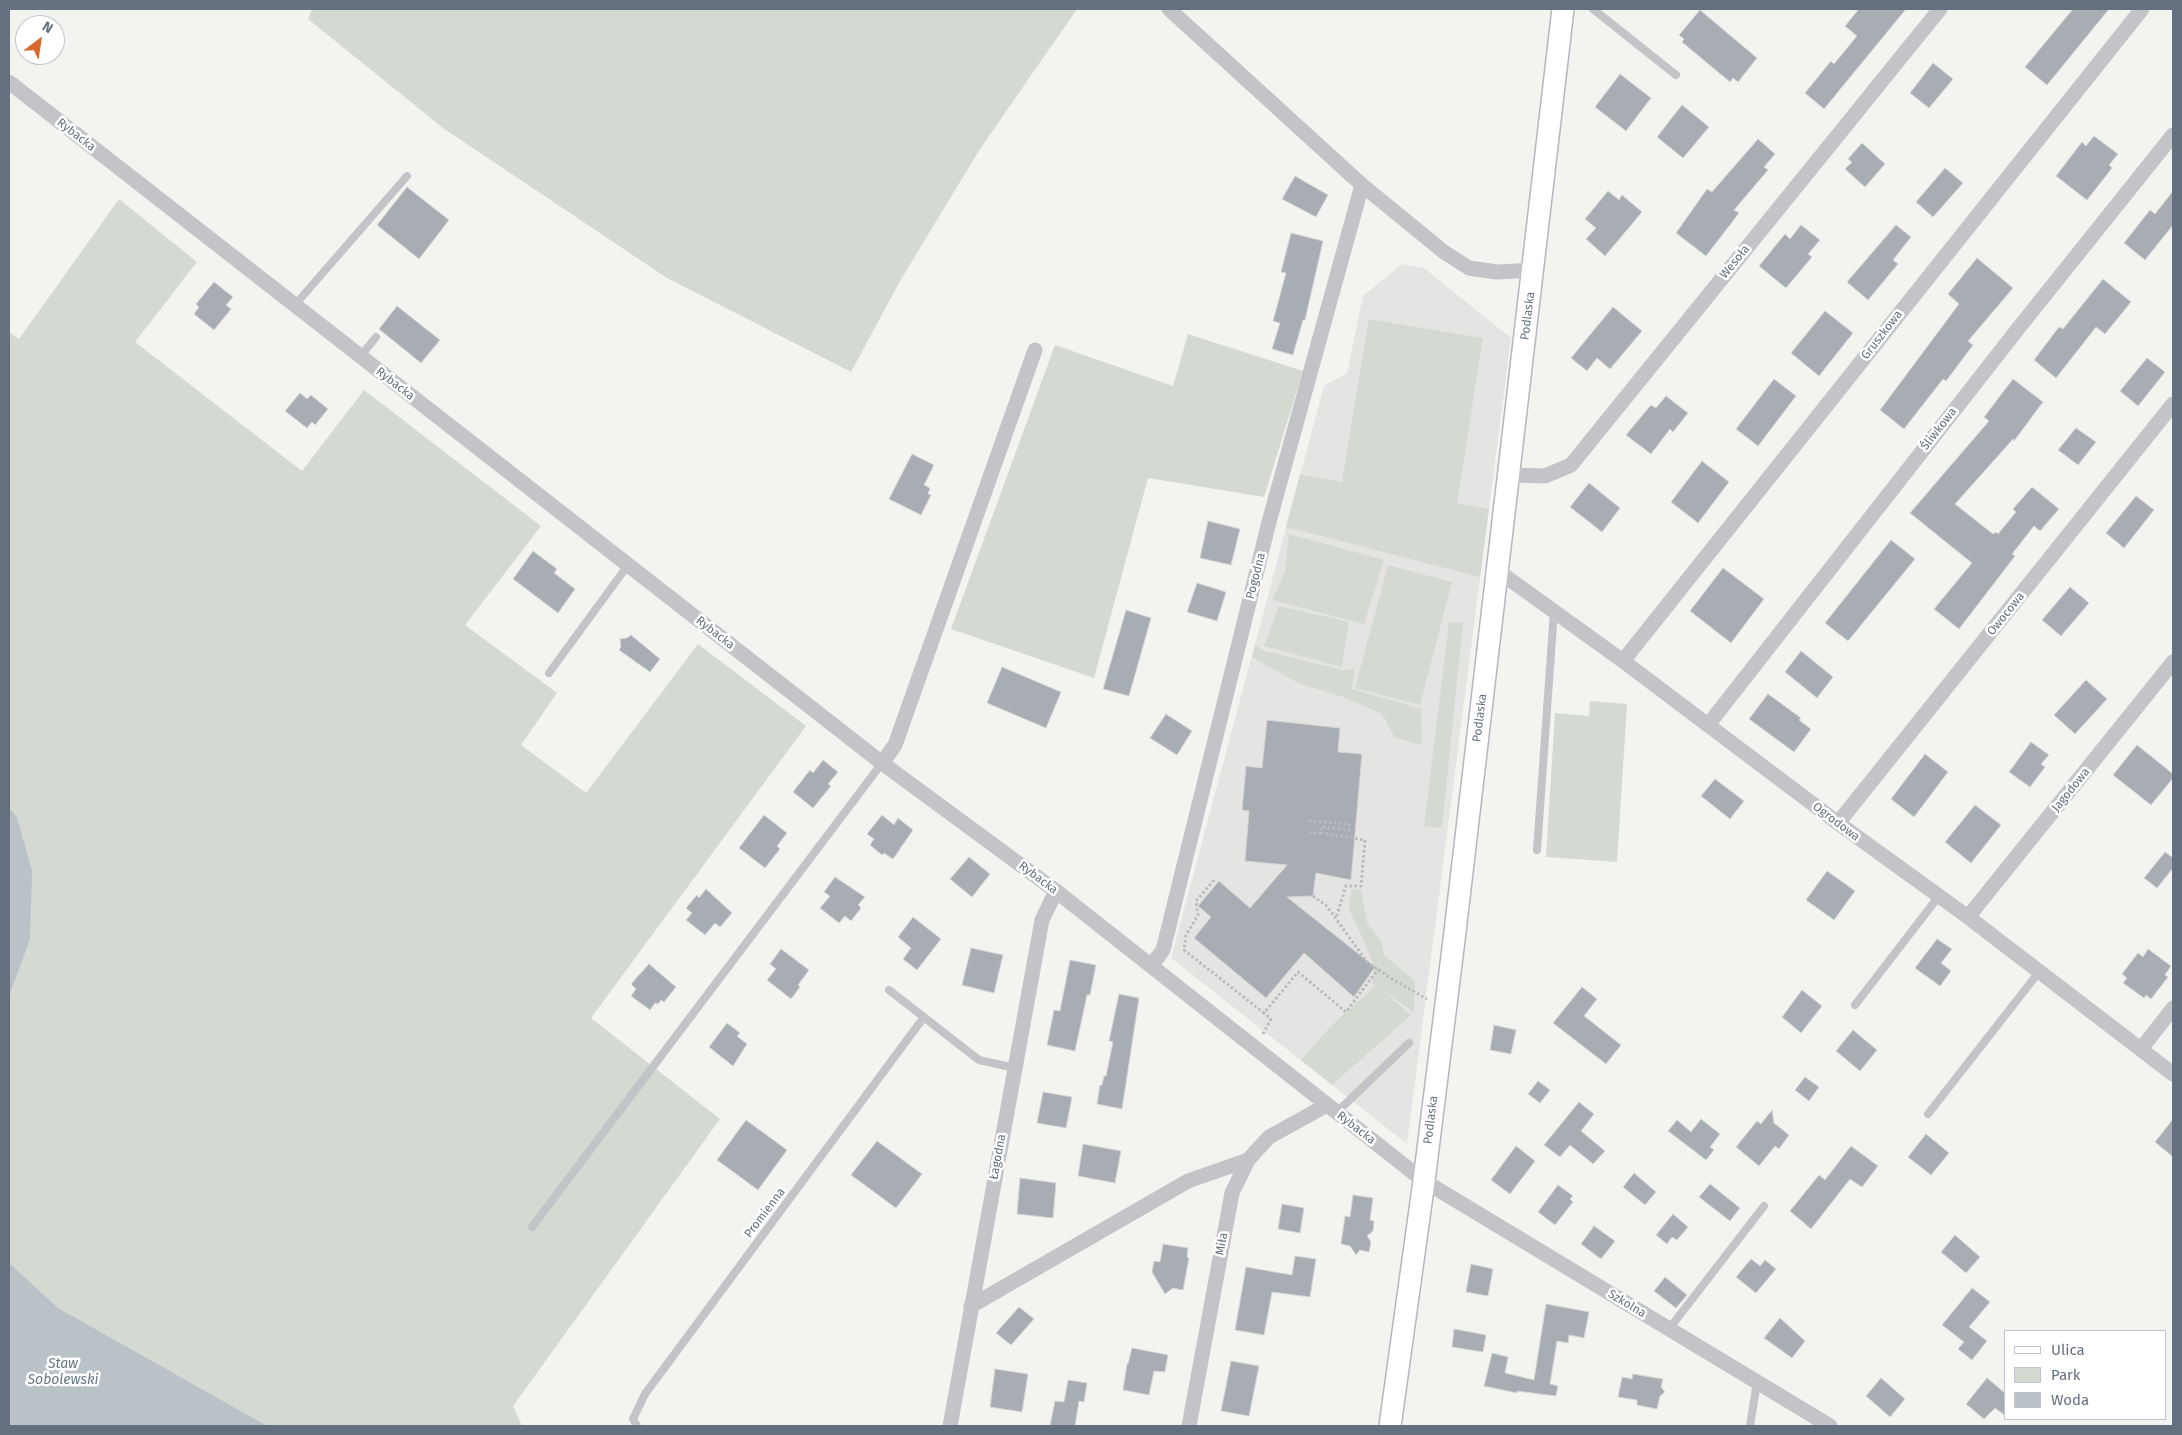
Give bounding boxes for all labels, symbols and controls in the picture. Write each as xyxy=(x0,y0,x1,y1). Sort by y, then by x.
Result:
north arrow xyxy=(15,15,65,65)
text: N xyxy=(39,18,56,37)
street label: Rybacka xyxy=(54,115,98,155)
street label: Wesoła xyxy=(1717,242,1753,282)
street label: Podlaska xyxy=(1518,291,1538,341)
street label: Gruszkowa xyxy=(1858,308,1906,362)
street label: Rybacka xyxy=(373,364,417,404)
street label: Śliwkowa xyxy=(1918,405,1960,453)
street label: Pogodna xyxy=(1243,551,1269,601)
street label: Owocowa xyxy=(1984,589,2028,639)
street label: Rybacka xyxy=(693,613,737,653)
street label: Podlaska xyxy=(1470,693,1490,743)
street label: Jagodowa xyxy=(2049,765,2093,815)
street label: Ogrodowa xyxy=(1810,800,1862,844)
street label: Rybacka xyxy=(1016,859,1060,897)
street label: Podlaska xyxy=(1421,1095,1441,1145)
street label: Rybacka xyxy=(1334,1108,1378,1148)
street label: Łagodna xyxy=(987,1133,1009,1181)
street label: Promienna xyxy=(742,1185,788,1241)
street label: Miła xyxy=(1213,1231,1231,1257)
street label: Szkolna xyxy=(1605,1287,1649,1321)
legend xyxy=(2004,1330,2167,1420)
text: Ulica xyxy=(2051,1341,2085,1359)
water label: Staw Sobolewski xyxy=(28,1356,98,1388)
text: Park xyxy=(2051,1366,2081,1384)
text: Woda xyxy=(2051,1391,2089,1409)

